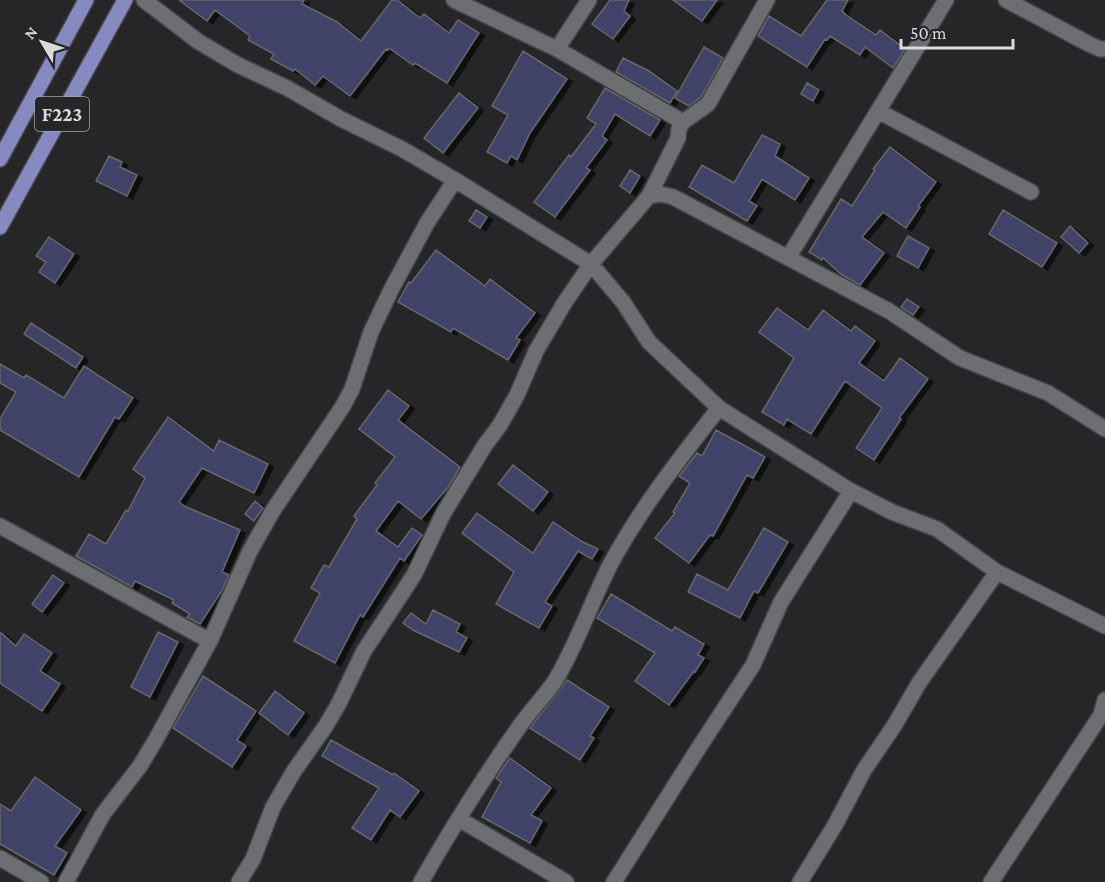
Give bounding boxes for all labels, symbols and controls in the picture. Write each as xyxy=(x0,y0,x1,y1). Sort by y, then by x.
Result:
north arrow xyxy=(12,12,72,72)
scale bar xyxy=(901,12,1014,50)
text: N xyxy=(21,23,41,42)
text: 50 m xyxy=(910,23,947,43)
road number: F223 xyxy=(35,97,89,131)

